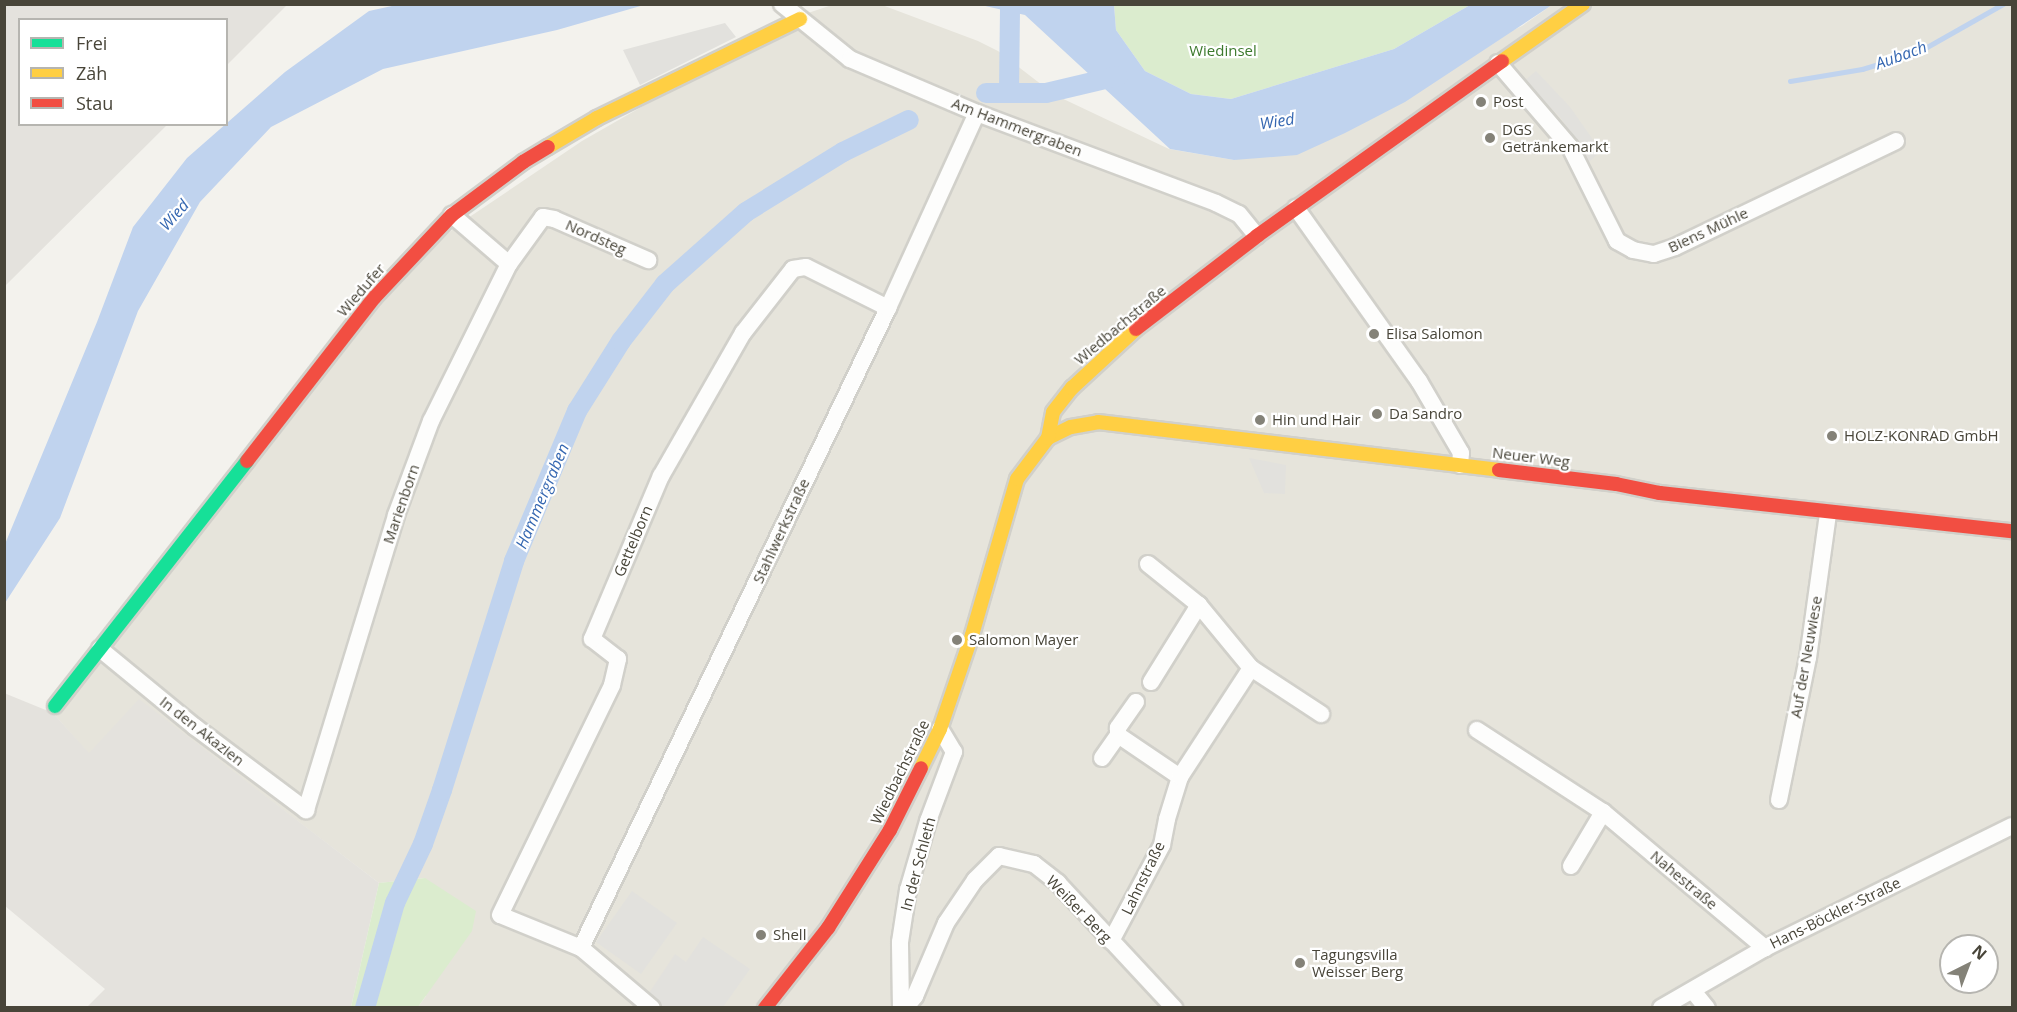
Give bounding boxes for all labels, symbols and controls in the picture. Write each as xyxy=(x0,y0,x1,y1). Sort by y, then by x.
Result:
legend xyxy=(18,18,228,126)
text: Frei xyxy=(76,31,107,55)
water label: Aubach xyxy=(1873,37,1929,73)
park label: Wiedinsel xyxy=(1189,42,1257,60)
text: Zäh xyxy=(76,61,107,85)
text: Stau xyxy=(76,91,113,115)
place label: Post xyxy=(1493,93,1524,111)
street label: Am Hammergraben xyxy=(949,94,1085,160)
marker: Post xyxy=(1474,95,1488,109)
water label: Wied xyxy=(1258,109,1296,133)
place label: DGS Getränkemarkt xyxy=(1502,120,1608,155)
marker: DGS Getränkemarkt xyxy=(1483,131,1497,145)
water label: Wied xyxy=(155,196,193,234)
street label: Biens Mühle xyxy=(1665,204,1751,256)
street label: Nordsteg xyxy=(563,216,629,258)
street label: Wiedufer xyxy=(333,260,389,320)
street label: Wiedbachstraße xyxy=(1071,282,1169,368)
place label: Elisa Salomon xyxy=(1386,325,1483,343)
marker: Elisa Salomon xyxy=(1367,327,1381,341)
place label: Da Sandro xyxy=(1389,405,1462,423)
marker: Da Sandro xyxy=(1370,407,1384,421)
place label: Hin und Hair xyxy=(1272,411,1361,429)
marker: Hin und Hair xyxy=(1253,413,1267,427)
place label: HOLZ-KONRAD GmbH xyxy=(1844,427,1999,445)
marker: HOLZ-KONRAD GmbH xyxy=(1825,429,1839,443)
water label: Hammergraben xyxy=(511,441,573,551)
street label: Neuer Weg xyxy=(1491,443,1571,471)
street label: Marienborn xyxy=(379,462,423,546)
street label: Stahlwerkstraße xyxy=(749,476,813,586)
street label: Gettelborn xyxy=(610,503,656,579)
street label: Auf der Neuwiese xyxy=(1786,595,1826,719)
place label: Salomon Mayer xyxy=(969,631,1078,649)
marker: Salomon Mayer xyxy=(950,633,964,647)
street label: In den Akazien xyxy=(156,692,248,770)
street label: Wiedbachstraße xyxy=(867,717,933,827)
street label: In der Schleth xyxy=(897,815,939,913)
street label: Lahnstraße xyxy=(1118,838,1168,918)
street label: Nahestraße xyxy=(1647,847,1721,913)
street label: Weißer Berg xyxy=(1043,872,1115,946)
street label: Hans-Böckler-Straße xyxy=(1767,873,1903,953)
place label: Shell xyxy=(773,926,806,944)
marker: Shell xyxy=(754,928,768,942)
north arrow xyxy=(1939,934,1999,994)
text: N xyxy=(1968,940,1992,965)
place label: Tagungsvilla Weisser Berg xyxy=(1312,945,1403,980)
marker: Tagungsvilla Weisser Berg xyxy=(1293,956,1307,970)

